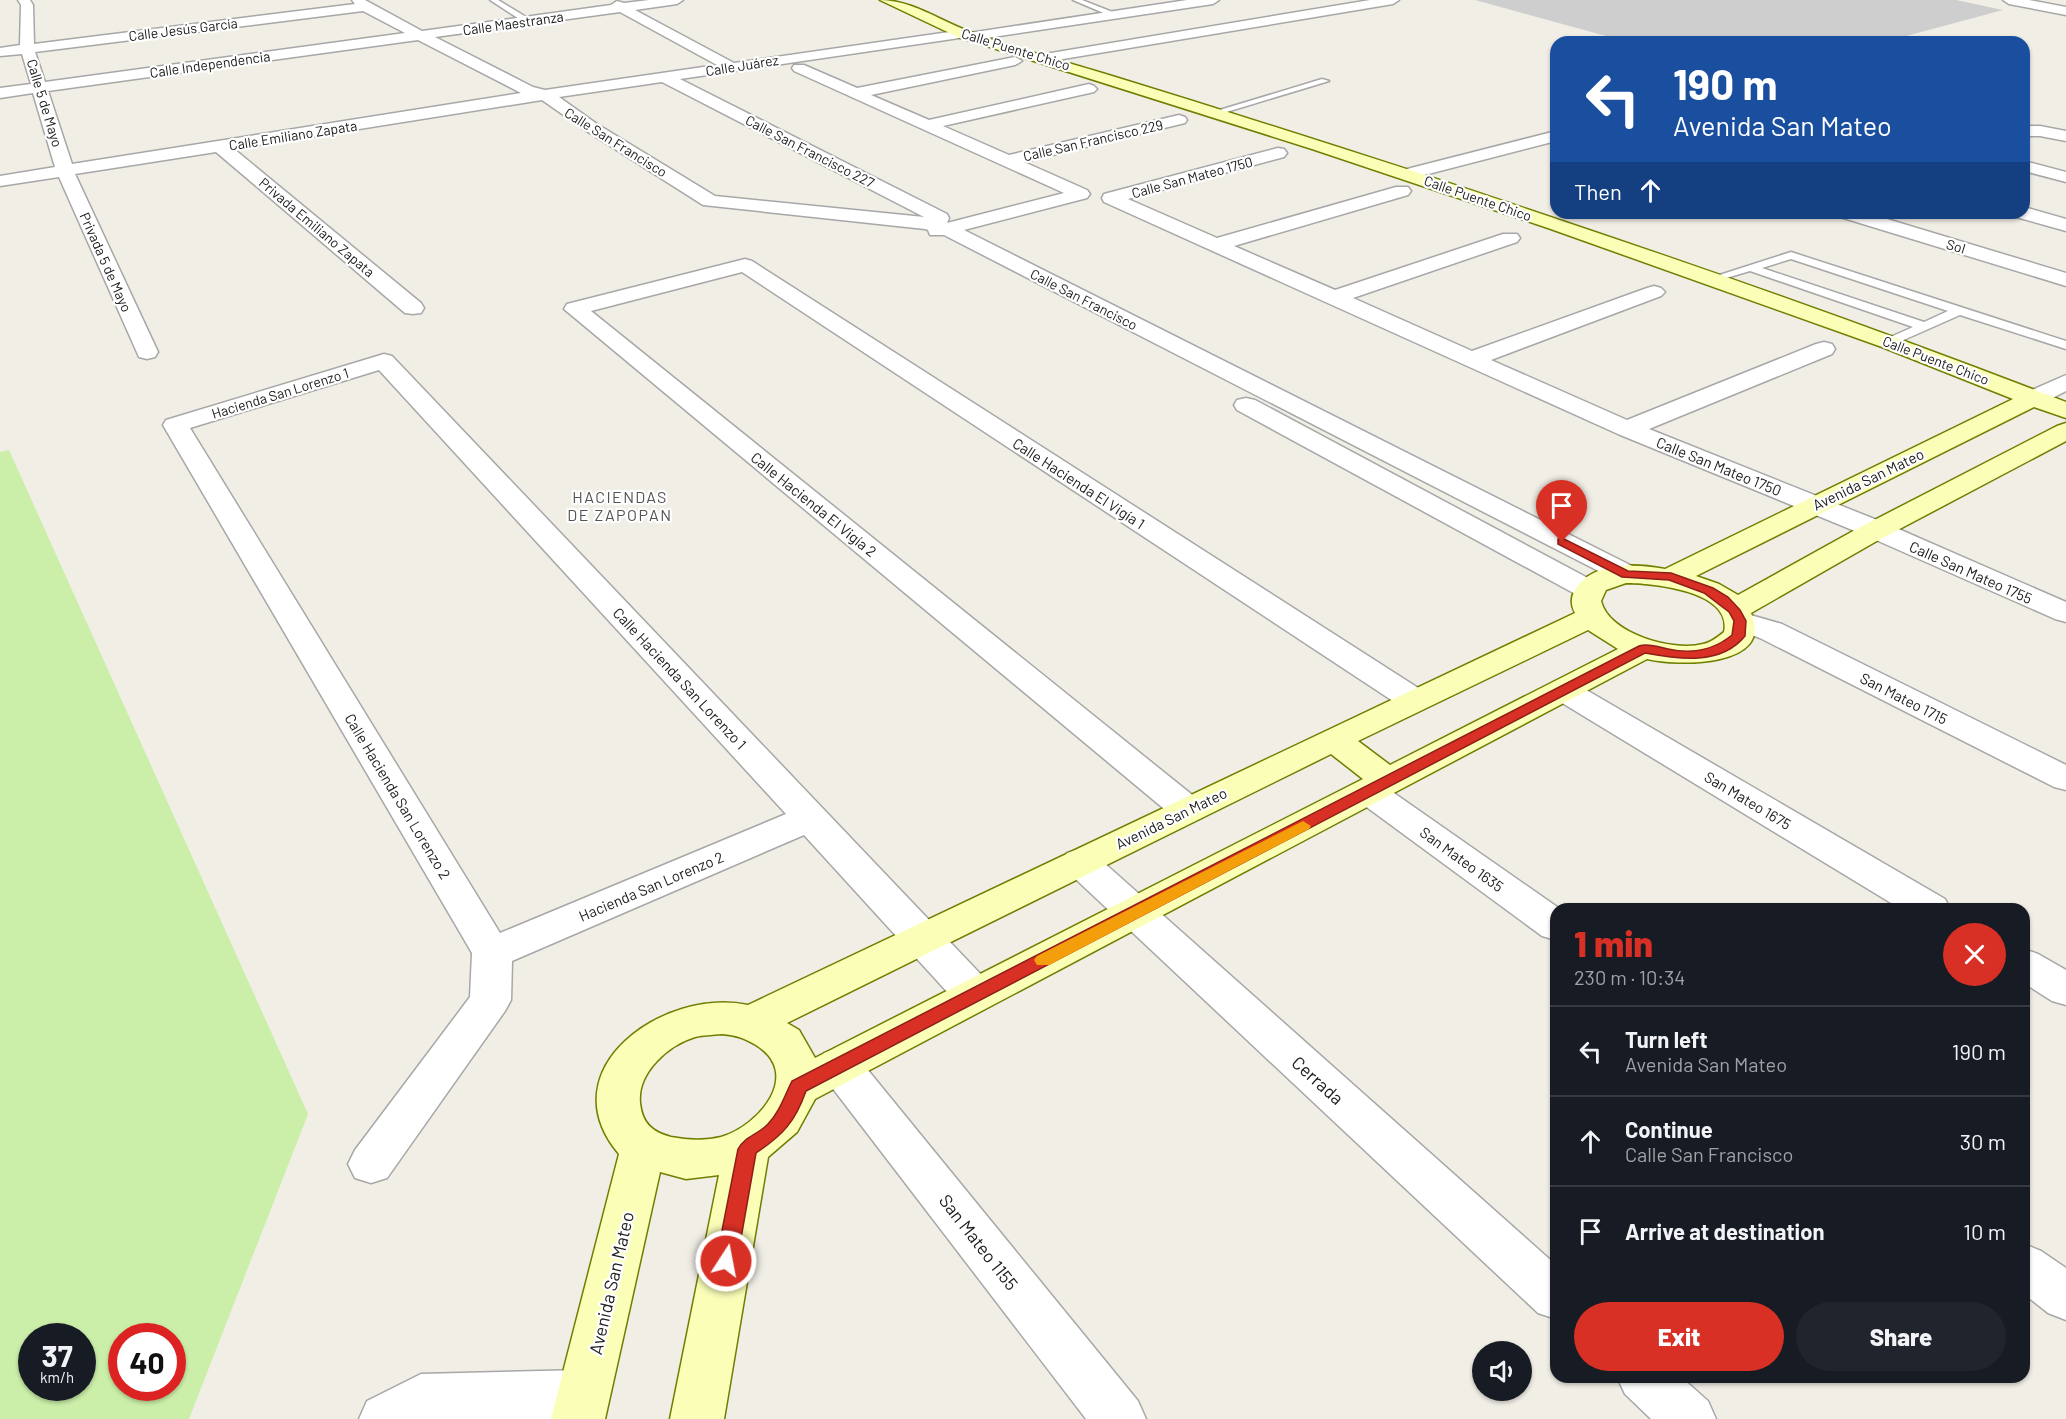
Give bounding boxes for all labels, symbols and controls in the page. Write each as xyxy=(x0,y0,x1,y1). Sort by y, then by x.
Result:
street label: Calle Maestranza xyxy=(461,8,565,38)
street label: Calle Jesús García xyxy=(128,14,238,44)
street label: Calle Puente Chico xyxy=(960,24,1072,74)
street label: Calle Independencia xyxy=(149,47,271,81)
street label: Calle Juárez xyxy=(704,51,780,79)
street label: Calle 5 de Mayo xyxy=(24,57,66,149)
text: 190 m xyxy=(1673,58,1778,108)
icon: left xyxy=(1574,60,1652,138)
street label: Calle San Francisco xyxy=(562,104,670,180)
text: Avenida San Mateo xyxy=(1673,109,1892,141)
street label: Calle San Francisco 227 xyxy=(743,111,878,191)
street label: Calle Emiliano Zapata xyxy=(228,116,358,154)
street label: Calle San Francisco 229 xyxy=(1021,116,1165,164)
street label: Calle San Mateo 1750 xyxy=(1130,153,1254,201)
street label: Calle Puente Chico xyxy=(1422,172,1534,224)
street label: Privada Emiliano Zapata xyxy=(256,174,378,280)
icon: ahead xyxy=(1634,174,1667,207)
text: Then xyxy=(1574,178,1622,204)
street label: Privada 5 de Mayo xyxy=(76,210,136,314)
street label: Sol xyxy=(1944,235,1968,257)
street label: Calle San Francisco xyxy=(1028,265,1140,333)
street label: Calle Puente Chico xyxy=(1880,332,1992,388)
street label: Hacienda San Lorenzo 1 xyxy=(209,364,351,422)
street label: Calle San Mateo 1750 xyxy=(1654,433,1784,499)
street label: Calle Hacienda El Vigía 1 xyxy=(1010,434,1148,532)
street label: Avenida San Mateo xyxy=(1809,444,1927,514)
street label: Calle Hacienda El Vigía 2 xyxy=(747,448,881,560)
pin xyxy=(1536,480,1587,542)
district label: HACIENDAS DE ZAPOPAN xyxy=(567,487,673,524)
icon: arrive xyxy=(1545,489,1578,522)
street label: Calle San Mateo 1755 xyxy=(1907,537,2035,607)
street label: Calle Hacienda San Lorenzo 1 xyxy=(610,603,750,753)
street label: San Mateo 1715 xyxy=(1857,668,1951,728)
street label: Calle Hacienda San Lorenzo 2 xyxy=(341,710,455,882)
street label: San Mateo 1675 xyxy=(1701,767,1795,833)
street label: Avenida San Mateo xyxy=(1112,783,1230,853)
street label: San Mateo 1635 xyxy=(1417,823,1507,895)
street label: Hacienda San Lorenzo 2 xyxy=(576,847,726,925)
text: 1 min xyxy=(1574,921,1653,964)
button: close xyxy=(1943,923,2006,986)
text: 230 m · 10:34 xyxy=(1574,965,1685,989)
text: Turn left xyxy=(1625,1026,1708,1052)
icon: left xyxy=(1574,1035,1607,1068)
text: 190 m xyxy=(1952,1038,2006,1064)
street label: Cerrada xyxy=(1288,1051,1348,1109)
text: Avenida San Mateo xyxy=(1625,1052,1787,1076)
text: Continue xyxy=(1625,1116,1713,1142)
icon: ahead xyxy=(1574,1125,1607,1158)
text: 30 m xyxy=(1960,1128,2006,1154)
text: Calle San Francisco xyxy=(1625,1142,1793,1166)
street label: San Mateo 1155 xyxy=(935,1190,1023,1294)
street label: Avenida San Mateo xyxy=(584,1209,638,1357)
icon: arrive xyxy=(1574,1215,1607,1248)
text: Arrive at destination xyxy=(1625,1218,1824,1244)
text: 10 m xyxy=(1963,1218,2006,1244)
position arrow xyxy=(694,1229,758,1293)
button: Exit xyxy=(1574,1302,1784,1371)
button: Share xyxy=(1796,1302,2006,1371)
speed limit sign: 40 xyxy=(108,1323,186,1401)
text: 37 xyxy=(41,1337,73,1373)
map controls xyxy=(1472,1341,1532,1401)
button: sound xyxy=(1472,1341,1532,1401)
text: km/h xyxy=(40,1368,74,1386)

